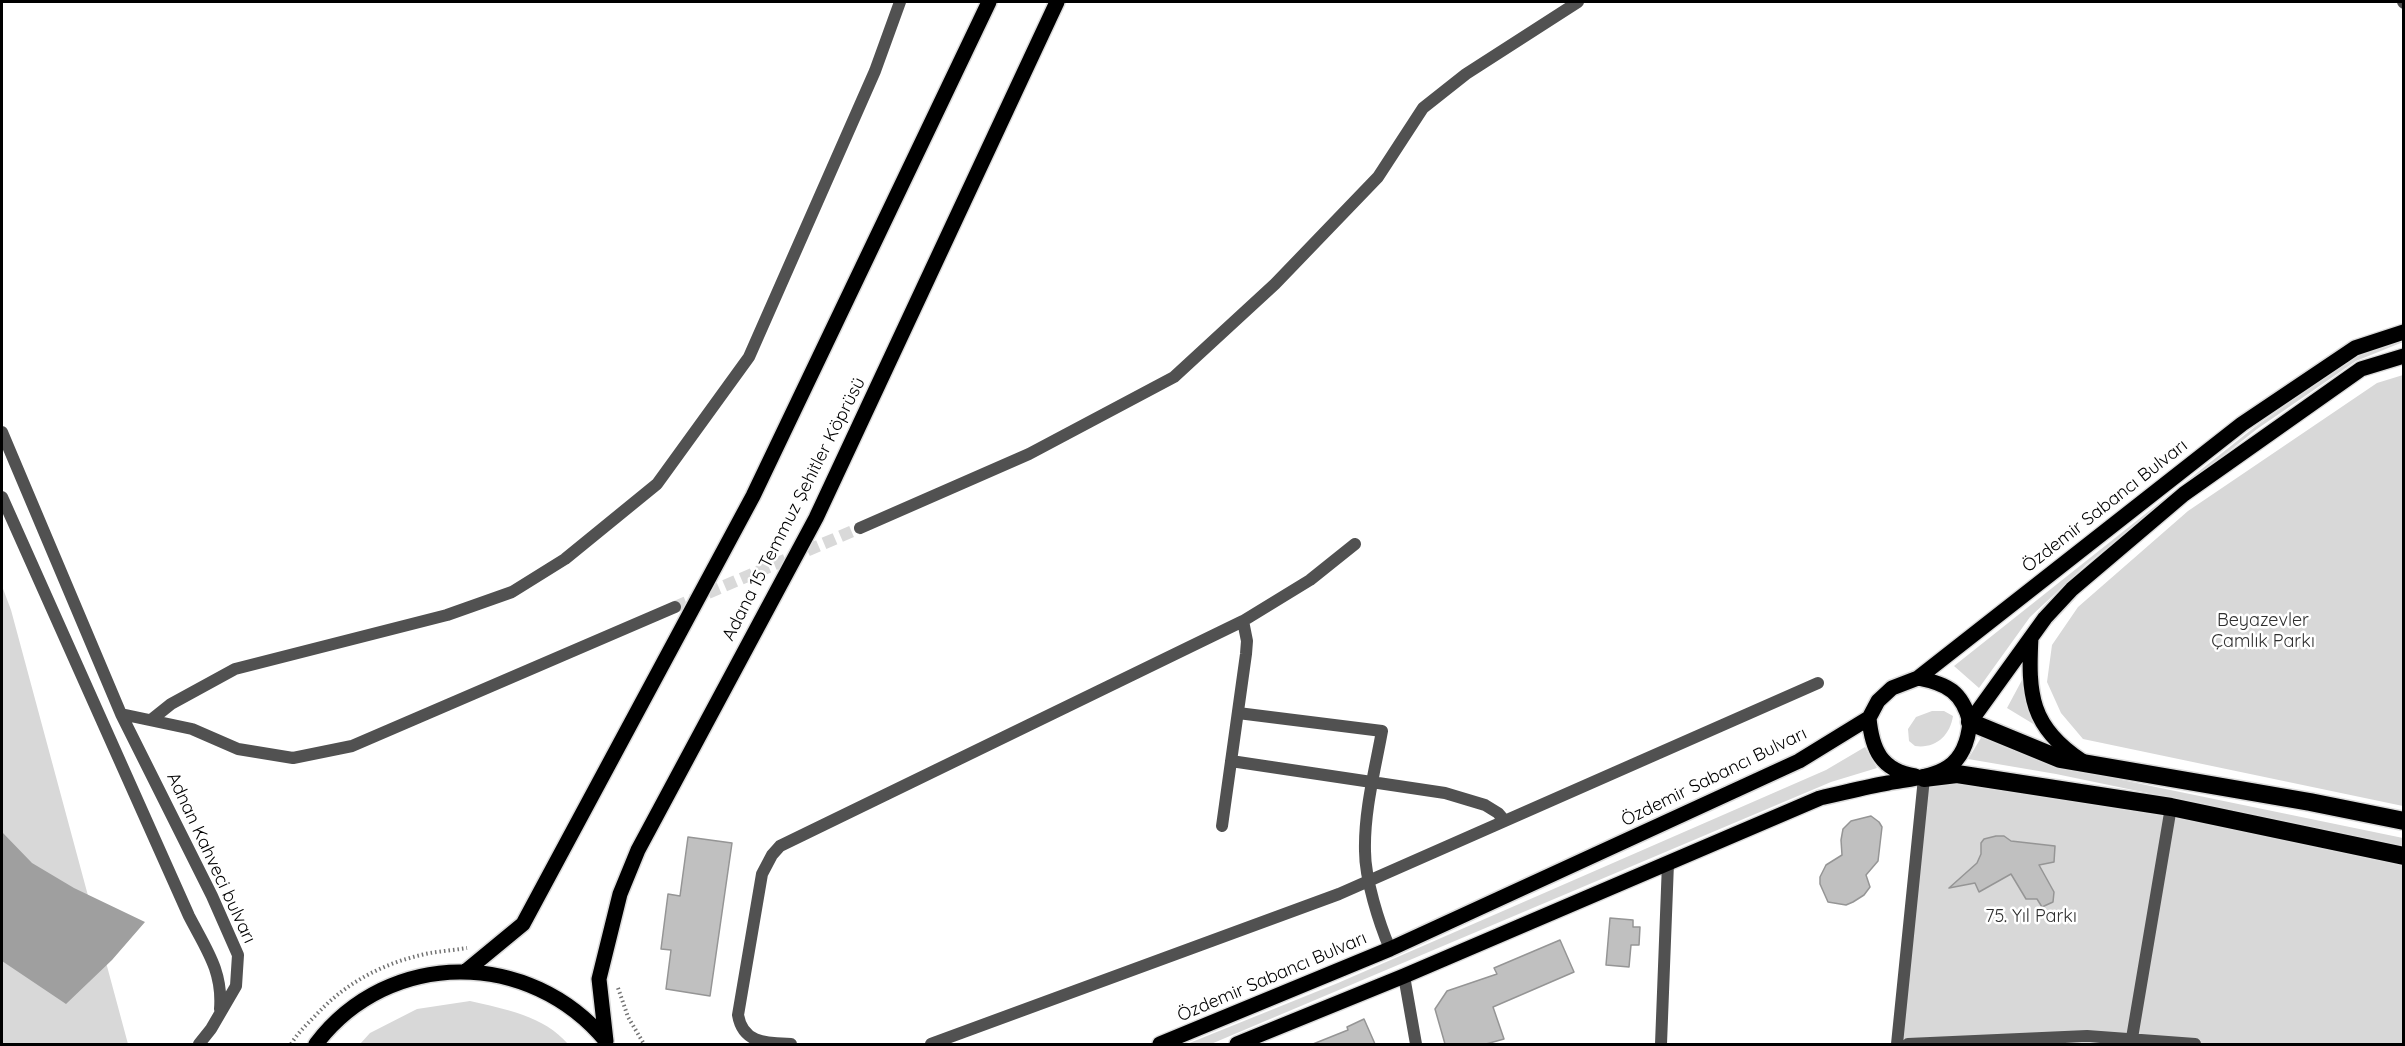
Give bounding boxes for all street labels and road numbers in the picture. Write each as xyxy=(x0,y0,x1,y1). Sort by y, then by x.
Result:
street label: Adana 15 Temmuz Şehitler Köprüsü xyxy=(718,374,870,644)
street label: Özdemir Sabancı Bulvarı xyxy=(2018,435,2192,577)
street label: Özdemir Sabancı Bulvarı xyxy=(1618,723,1810,831)
street label: Adnan Kahveci bulvarı xyxy=(162,769,260,947)
street label: Özdemir Sabancı Bulvarı xyxy=(1174,927,1370,1027)

